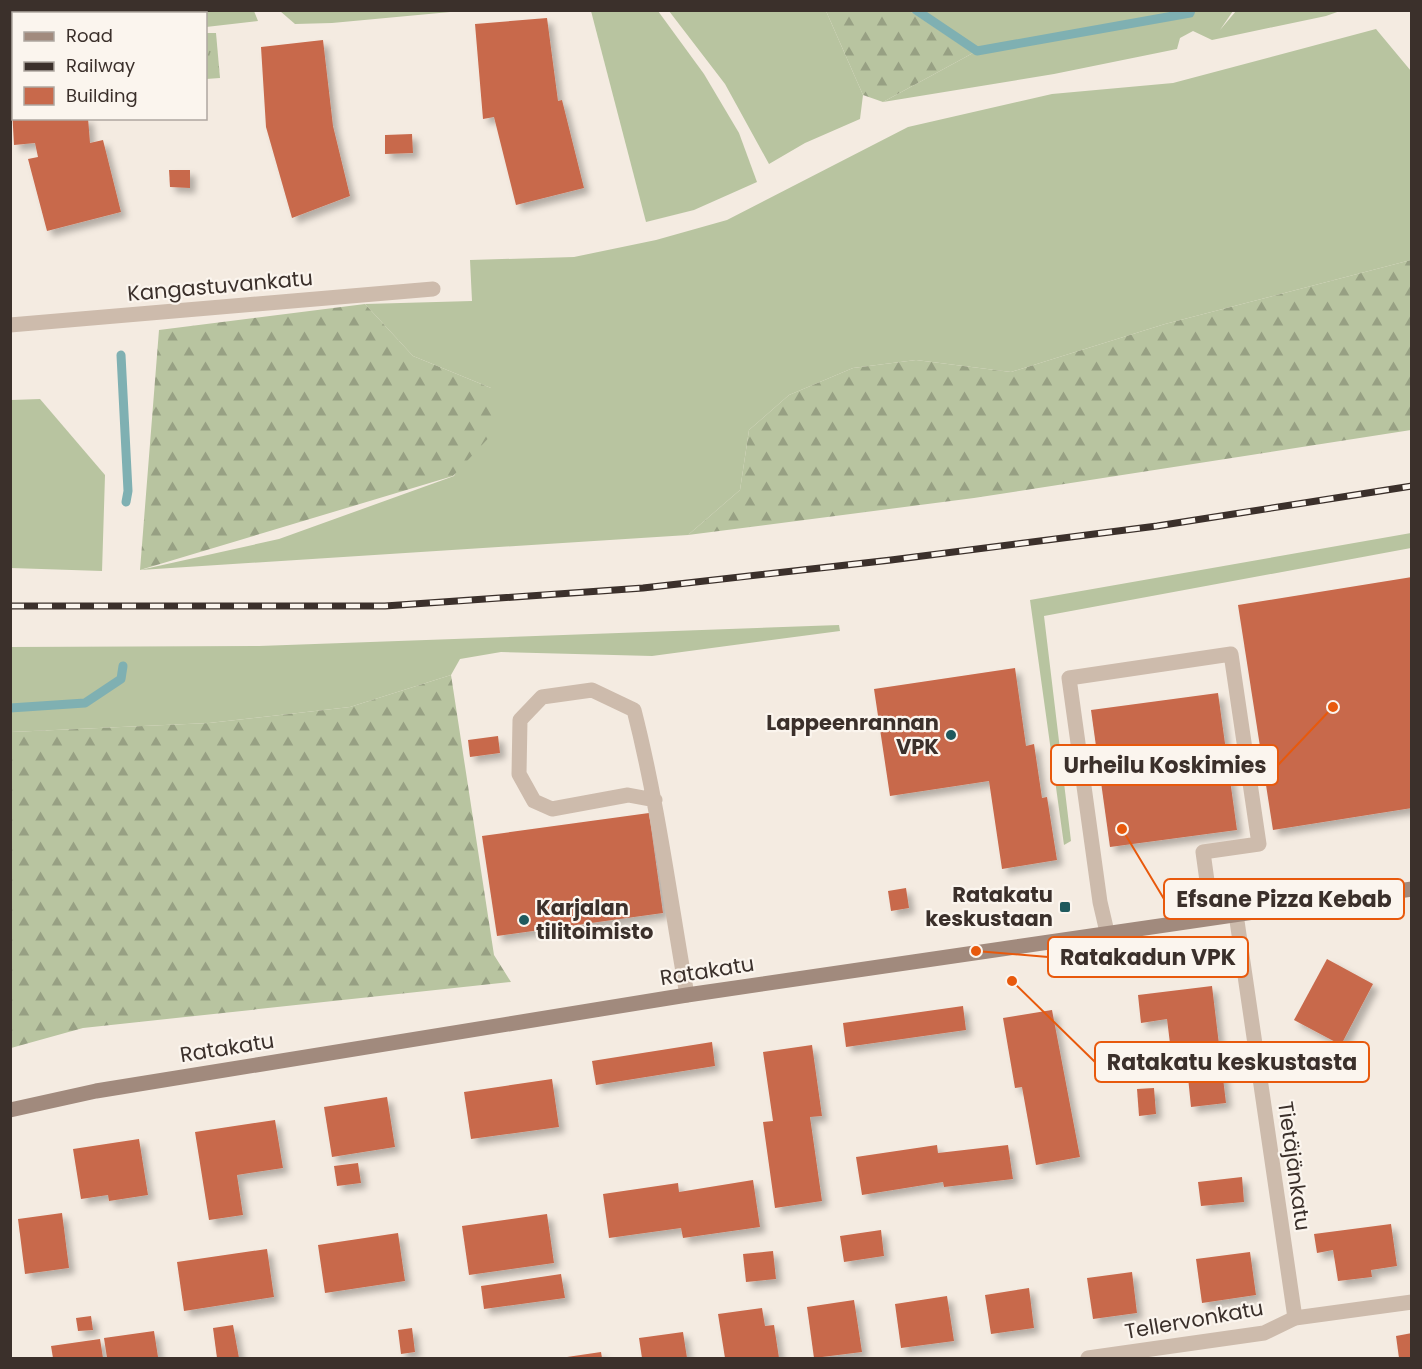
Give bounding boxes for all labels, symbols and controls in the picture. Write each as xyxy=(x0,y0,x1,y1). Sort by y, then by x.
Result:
legend xyxy=(12,12,207,120)
text: Road xyxy=(66,23,113,48)
text: Railway xyxy=(66,53,135,78)
text: Building xyxy=(66,83,138,108)
street label: Kangastuvankatu xyxy=(126,263,314,308)
place label: Lappeenrannan VPK xyxy=(766,708,939,761)
marker: Lappeenrannan VPK xyxy=(944,728,958,742)
callout: Urheilu Koskimies xyxy=(1051,745,1278,785)
text: Urheilu Koskimies xyxy=(1063,750,1267,781)
callout: Efsane Pizza Kebab xyxy=(1164,879,1404,919)
place label: Ratakatu keskustaan xyxy=(925,880,1053,933)
text: Efsane Pizza Kebab xyxy=(1176,884,1392,915)
place label: Karjalan tilitoimisto xyxy=(536,893,653,946)
marker: Ratakatu keskustaan xyxy=(1058,900,1072,914)
marker: Karjalan tilitoimisto xyxy=(517,913,531,927)
callout: Ratakadun VPK xyxy=(1048,937,1248,977)
text: Ratakadun VPK xyxy=(1060,942,1236,973)
street label: Ratakatu xyxy=(658,949,756,992)
street label: Ratakatu xyxy=(178,1026,276,1069)
callout: Ratakatu keskustasta xyxy=(1095,1042,1369,1082)
text: Ratakatu keskustasta xyxy=(1107,1047,1357,1078)
street label: Tietäjänkatu xyxy=(1271,1099,1318,1232)
street label: Tellervonkatu xyxy=(1122,1293,1266,1346)

